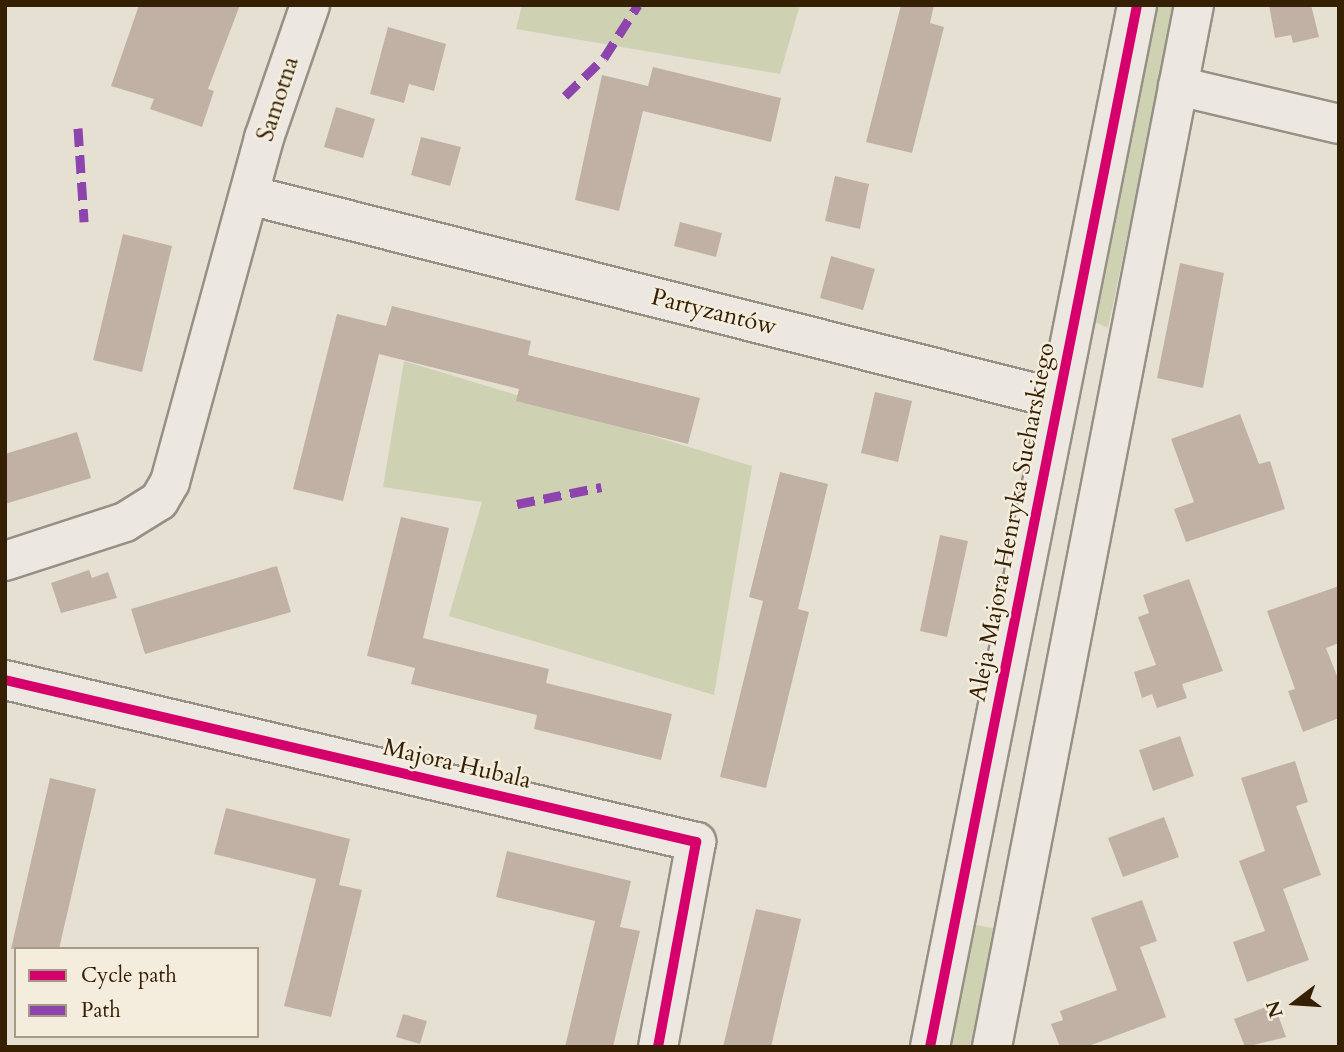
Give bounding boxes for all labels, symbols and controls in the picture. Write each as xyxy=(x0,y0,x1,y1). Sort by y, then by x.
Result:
street label: Samotna xyxy=(251,53,305,145)
street label: Partyzantów xyxy=(648,283,780,341)
street label: Aleja Majora Henryka Sucharskiego xyxy=(963,340,1061,704)
street label: Majora Hubala xyxy=(380,733,534,795)
legend xyxy=(14,947,259,1038)
text: Cycle path xyxy=(81,961,177,990)
north arrow xyxy=(1260,968,1330,1038)
text: Path xyxy=(81,996,121,1025)
text: N xyxy=(1260,997,1290,1021)

